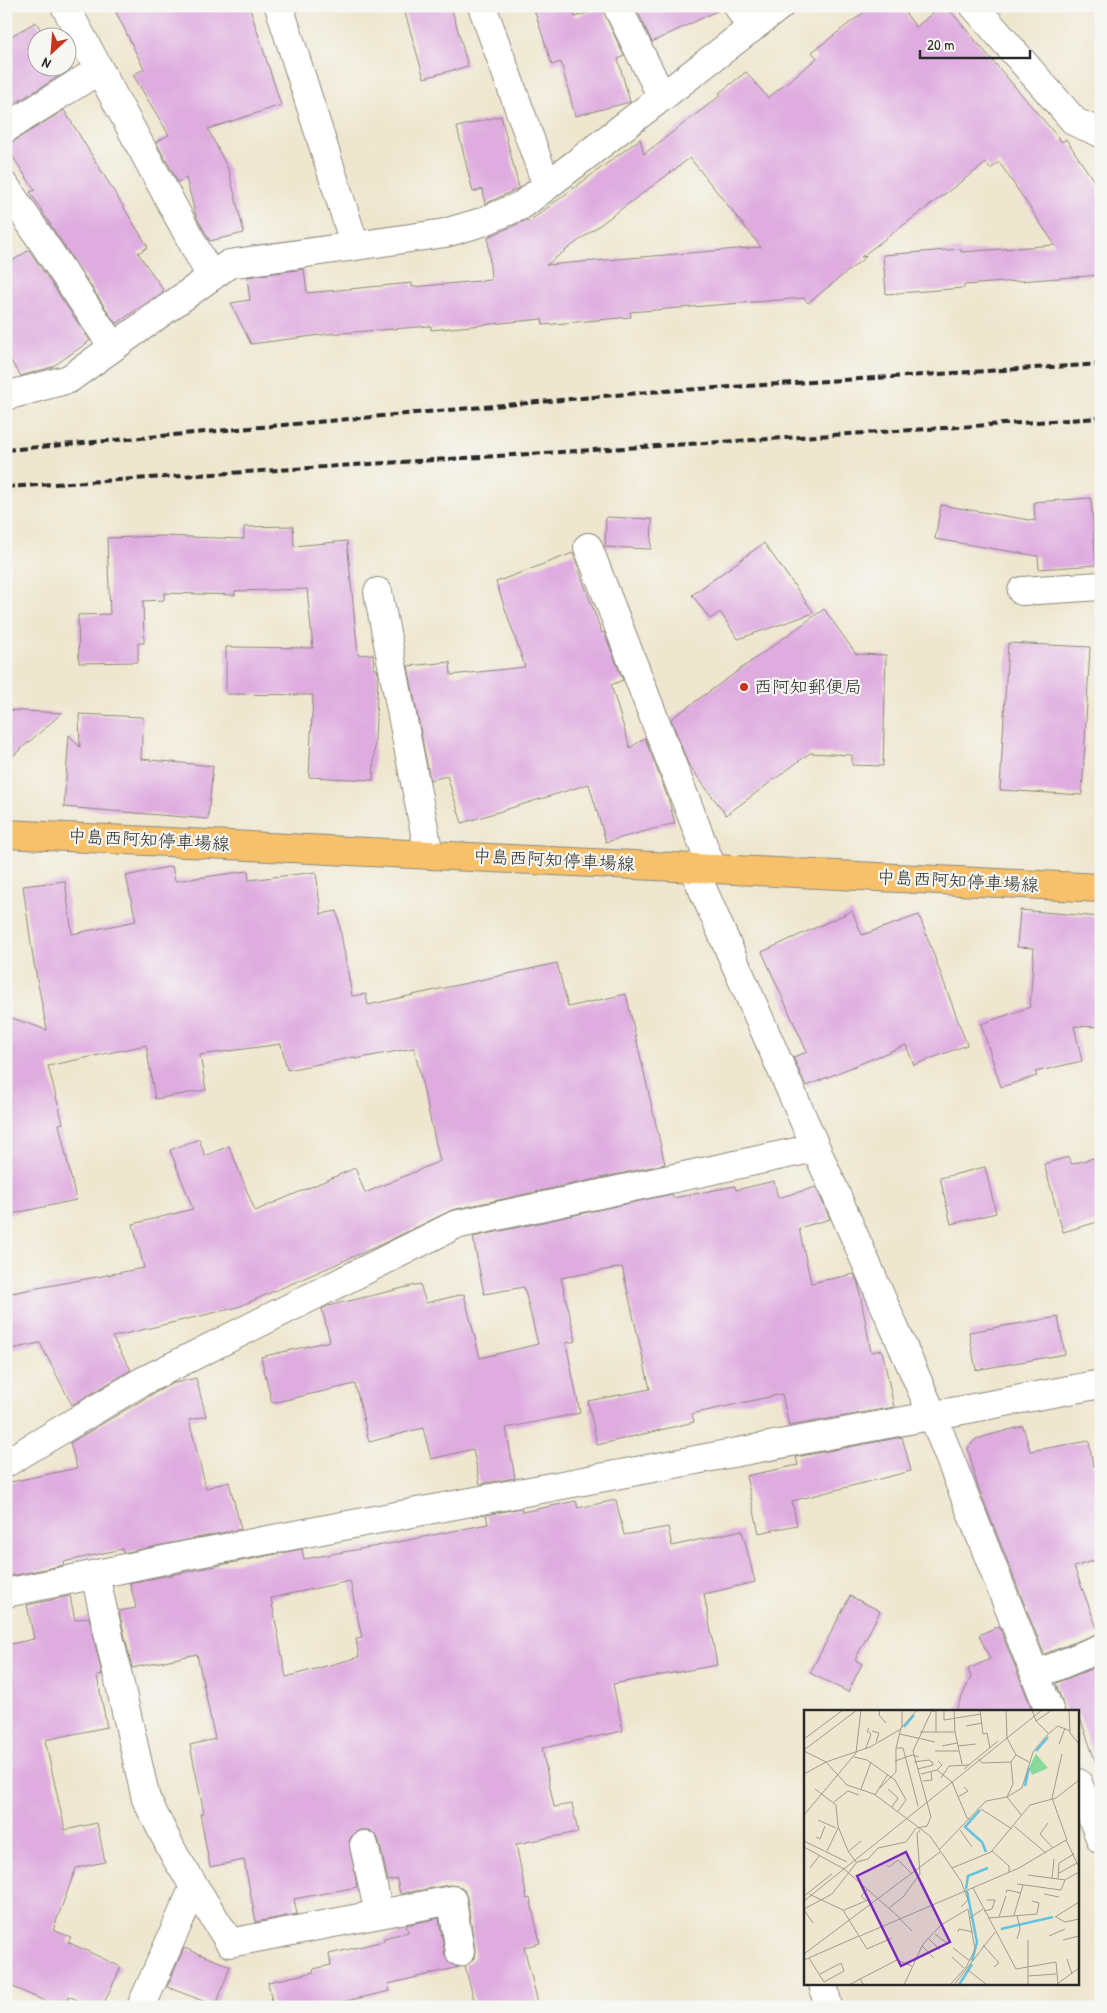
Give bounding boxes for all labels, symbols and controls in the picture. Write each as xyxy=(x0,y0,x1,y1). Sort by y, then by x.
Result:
north arrow xyxy=(28,28,78,78)
scale bar xyxy=(920,28,1030,60)
text: 20 m xyxy=(927,34,954,55)
text: N xyxy=(38,54,54,74)
place label: 西阿知郵便局 xyxy=(754,674,862,699)
marker: 西阿知郵便局 xyxy=(738,681,750,693)
street label: 中島西阿知停車場線 xyxy=(67,823,231,856)
street label: 中島西阿知停車場線 xyxy=(472,843,636,876)
street label: 中島西阿知停車場線 xyxy=(876,864,1040,897)
inset map xyxy=(804,1710,1080,1986)

